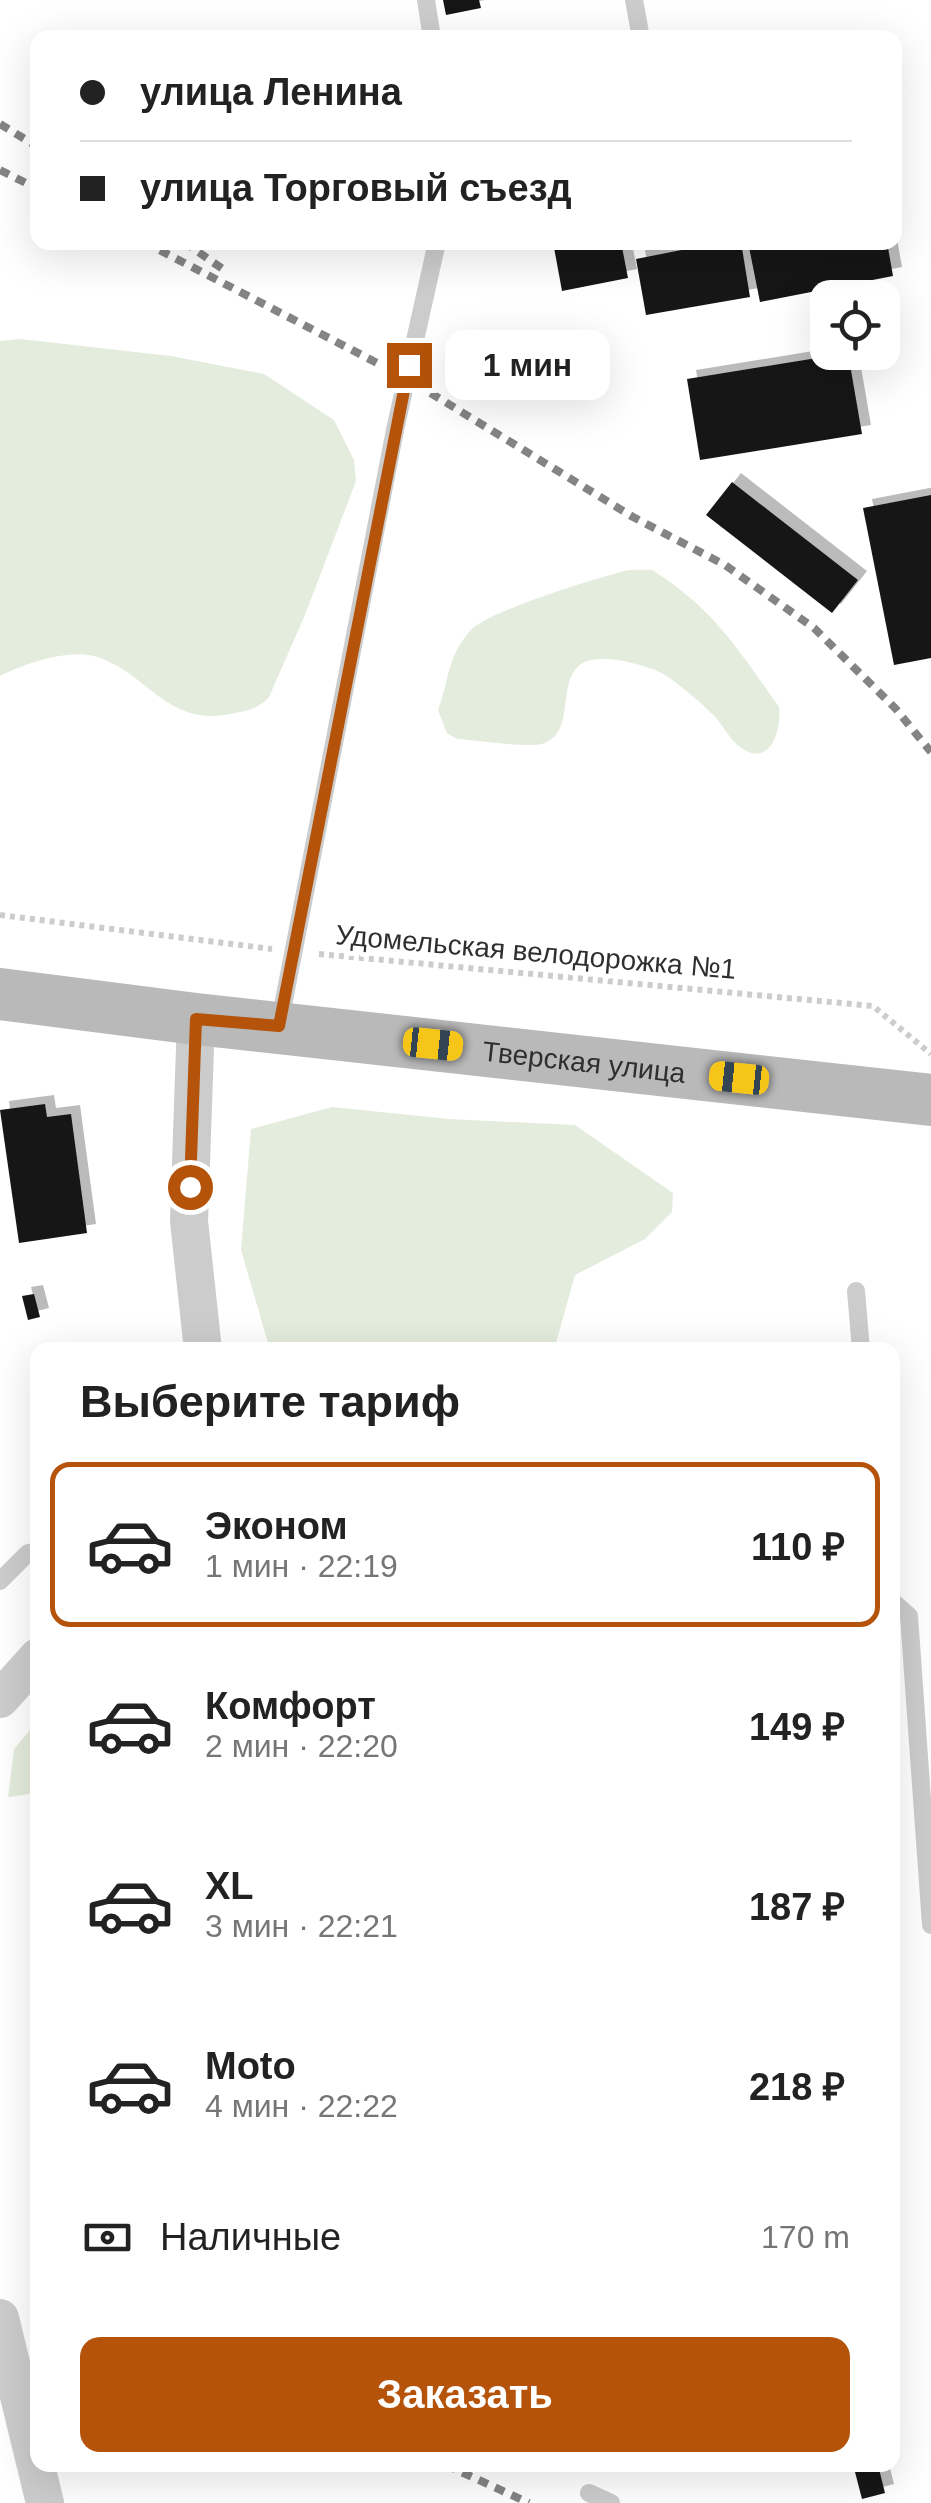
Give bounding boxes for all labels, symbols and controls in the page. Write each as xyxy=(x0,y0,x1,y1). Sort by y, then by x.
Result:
text: улица Ленина xyxy=(140,71,402,113)
text: улица Торговый съезд xyxy=(140,167,572,209)
map controls xyxy=(810,280,900,370)
button: locate xyxy=(810,280,900,370)
callout: 1 мин xyxy=(444,330,609,400)
route end xyxy=(387,343,432,388)
text: 1 мин xyxy=(483,347,572,383)
street label: Удомельская велодорожка №1 xyxy=(334,919,738,985)
car xyxy=(402,1026,464,1062)
street label: Тверская улица xyxy=(481,1035,688,1088)
car xyxy=(708,1060,770,1096)
route start xyxy=(168,1165,213,1210)
text: Выберите тариф xyxy=(80,1376,460,1427)
icon: car xyxy=(85,1500,175,1590)
text: Эконом xyxy=(205,1505,348,1547)
text: 110 ₽ xyxy=(751,1526,845,1568)
text: 1 мин · 22:19 xyxy=(205,1548,398,1584)
icon: car xyxy=(85,1680,175,1770)
text: Комфорт xyxy=(205,1685,376,1727)
text: 149 ₽ xyxy=(749,1706,845,1748)
text: 2 мин · 22:20 xyxy=(205,1728,398,1764)
icon: car xyxy=(85,1860,175,1950)
text: XL xyxy=(205,1865,254,1907)
text: 187 ₽ xyxy=(749,1886,845,1928)
text: 3 мин · 22:21 xyxy=(205,1908,398,1944)
icon: car xyxy=(85,2040,175,2130)
text: Moto xyxy=(205,2045,296,2087)
text: 218 ₽ xyxy=(749,2066,845,2108)
text: 4 мин · 22:22 xyxy=(205,2088,398,2124)
icon: cash xyxy=(80,2210,135,2265)
text: Наличные xyxy=(160,2216,341,2258)
text: 170 m xyxy=(761,2219,850,2255)
button: Заказать xyxy=(80,2337,850,2452)

